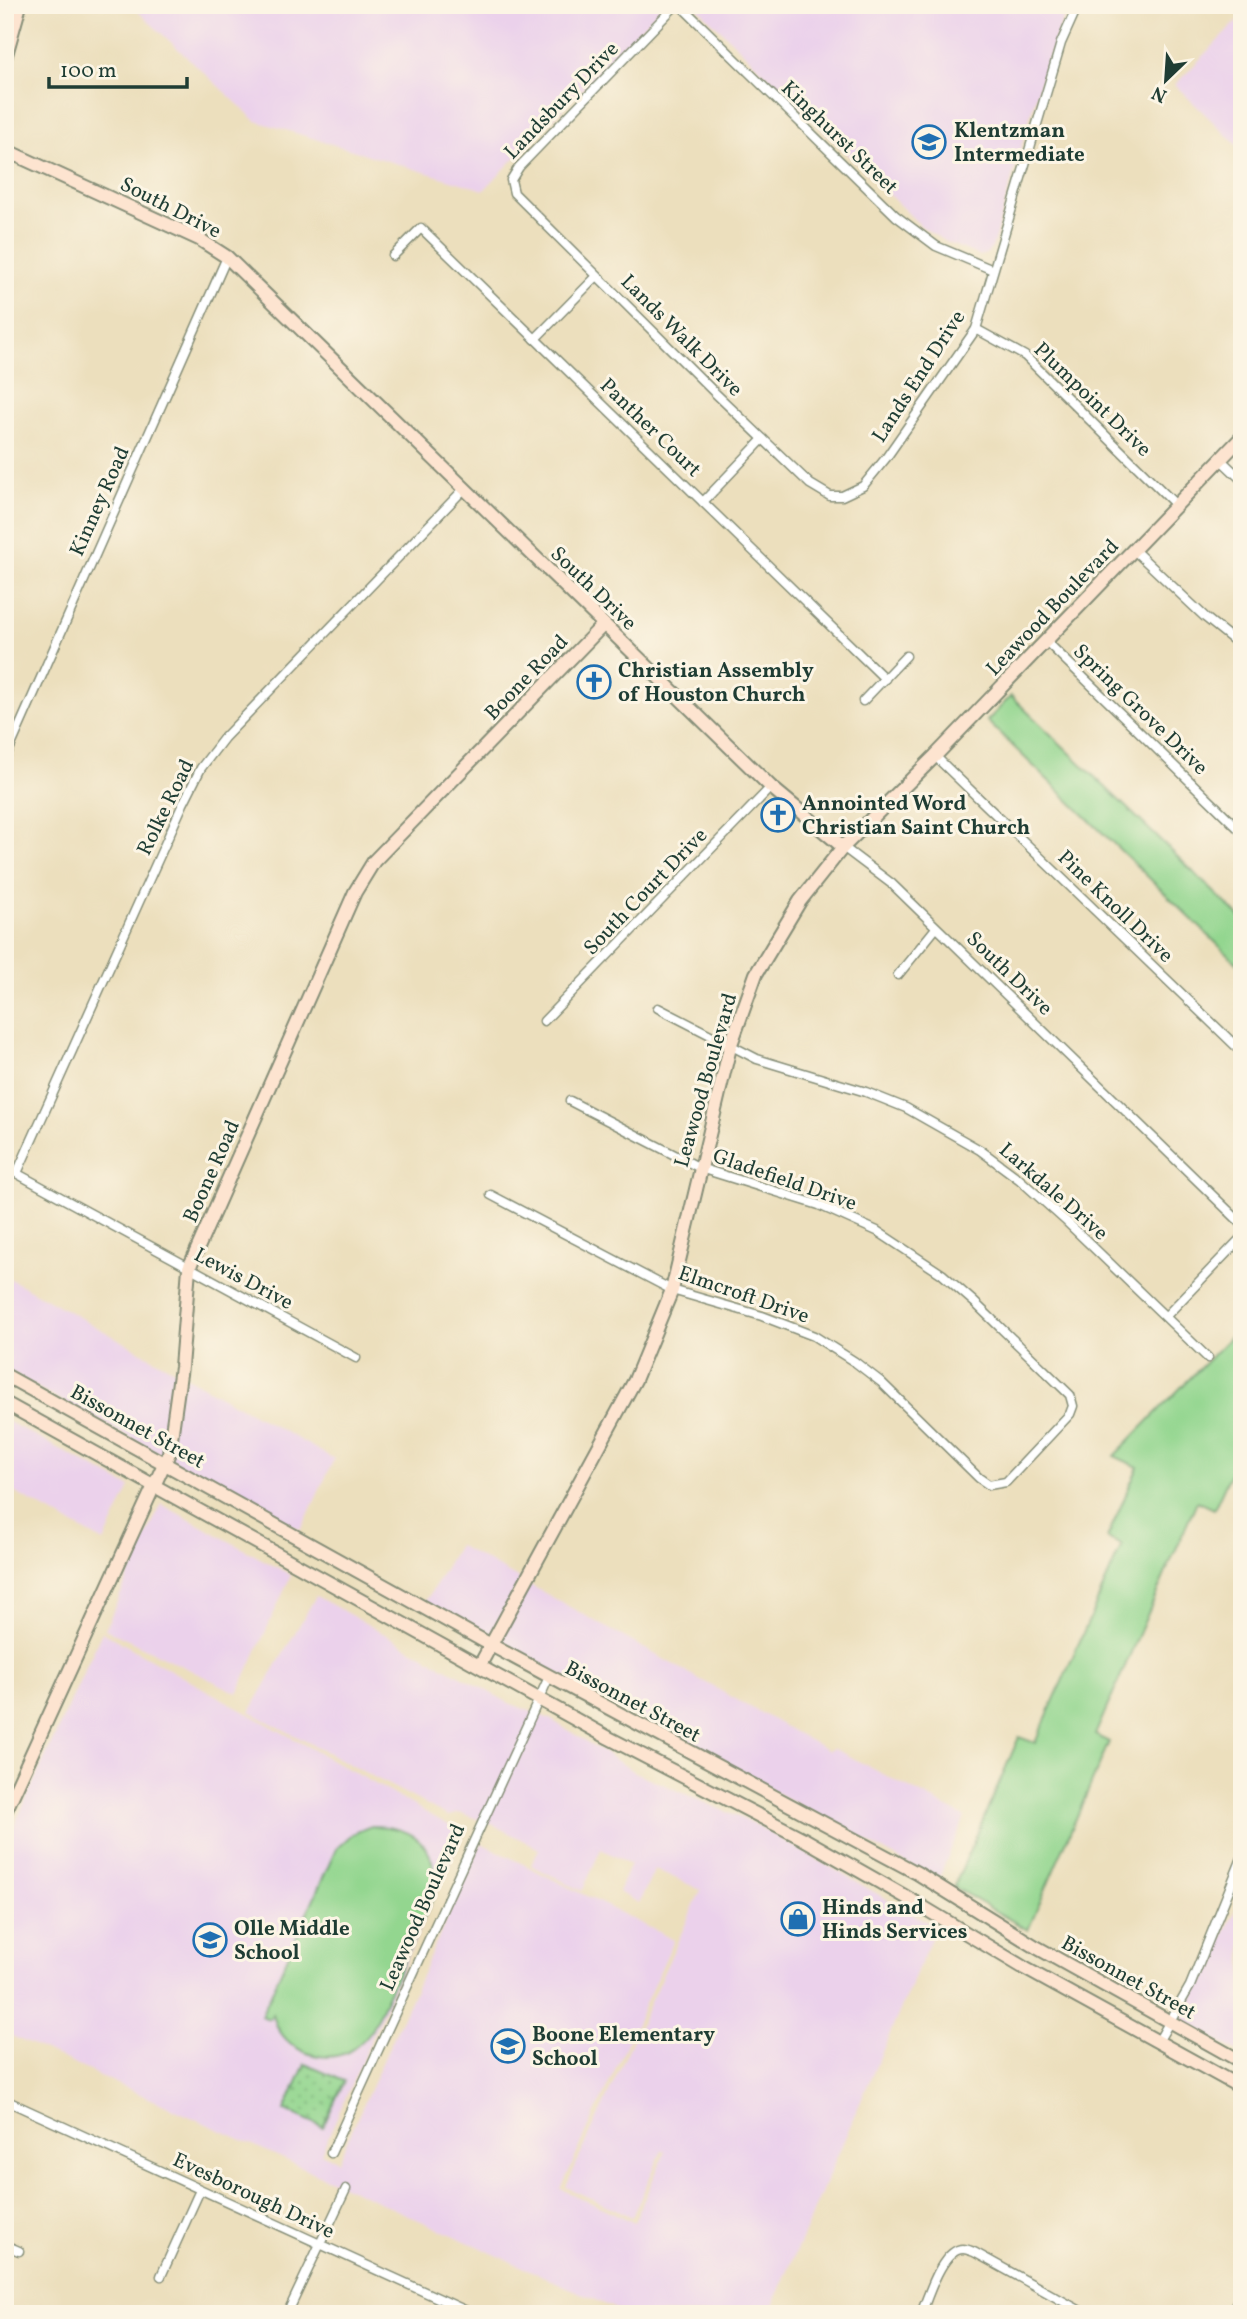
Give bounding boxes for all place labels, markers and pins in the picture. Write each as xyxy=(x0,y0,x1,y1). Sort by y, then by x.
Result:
place label: Klentzman Intermediate xyxy=(954,117,1085,170)
school or university icon: Klentzman Intermediate xyxy=(910,123,948,161)
place label: Christian Assembly of Houston Church xyxy=(618,657,814,710)
church icon: Christian Assembly of Houston Church xyxy=(575,663,613,701)
place label: Annointed Word Christian Saint Church xyxy=(802,790,1030,843)
church icon: Annointed Word Christian Saint Church xyxy=(759,796,797,834)
place label: Hinds and Hinds Services xyxy=(822,1894,967,1947)
shop icon: Hinds and Hinds Services xyxy=(779,1900,817,1938)
place label: Olle Middle School xyxy=(234,1915,350,1968)
school or university icon: Olle Middle School xyxy=(191,1921,229,1959)
place label: Boone Elementary School xyxy=(532,2021,715,2074)
school or university icon: Boone Elementary School xyxy=(489,2027,527,2065)

